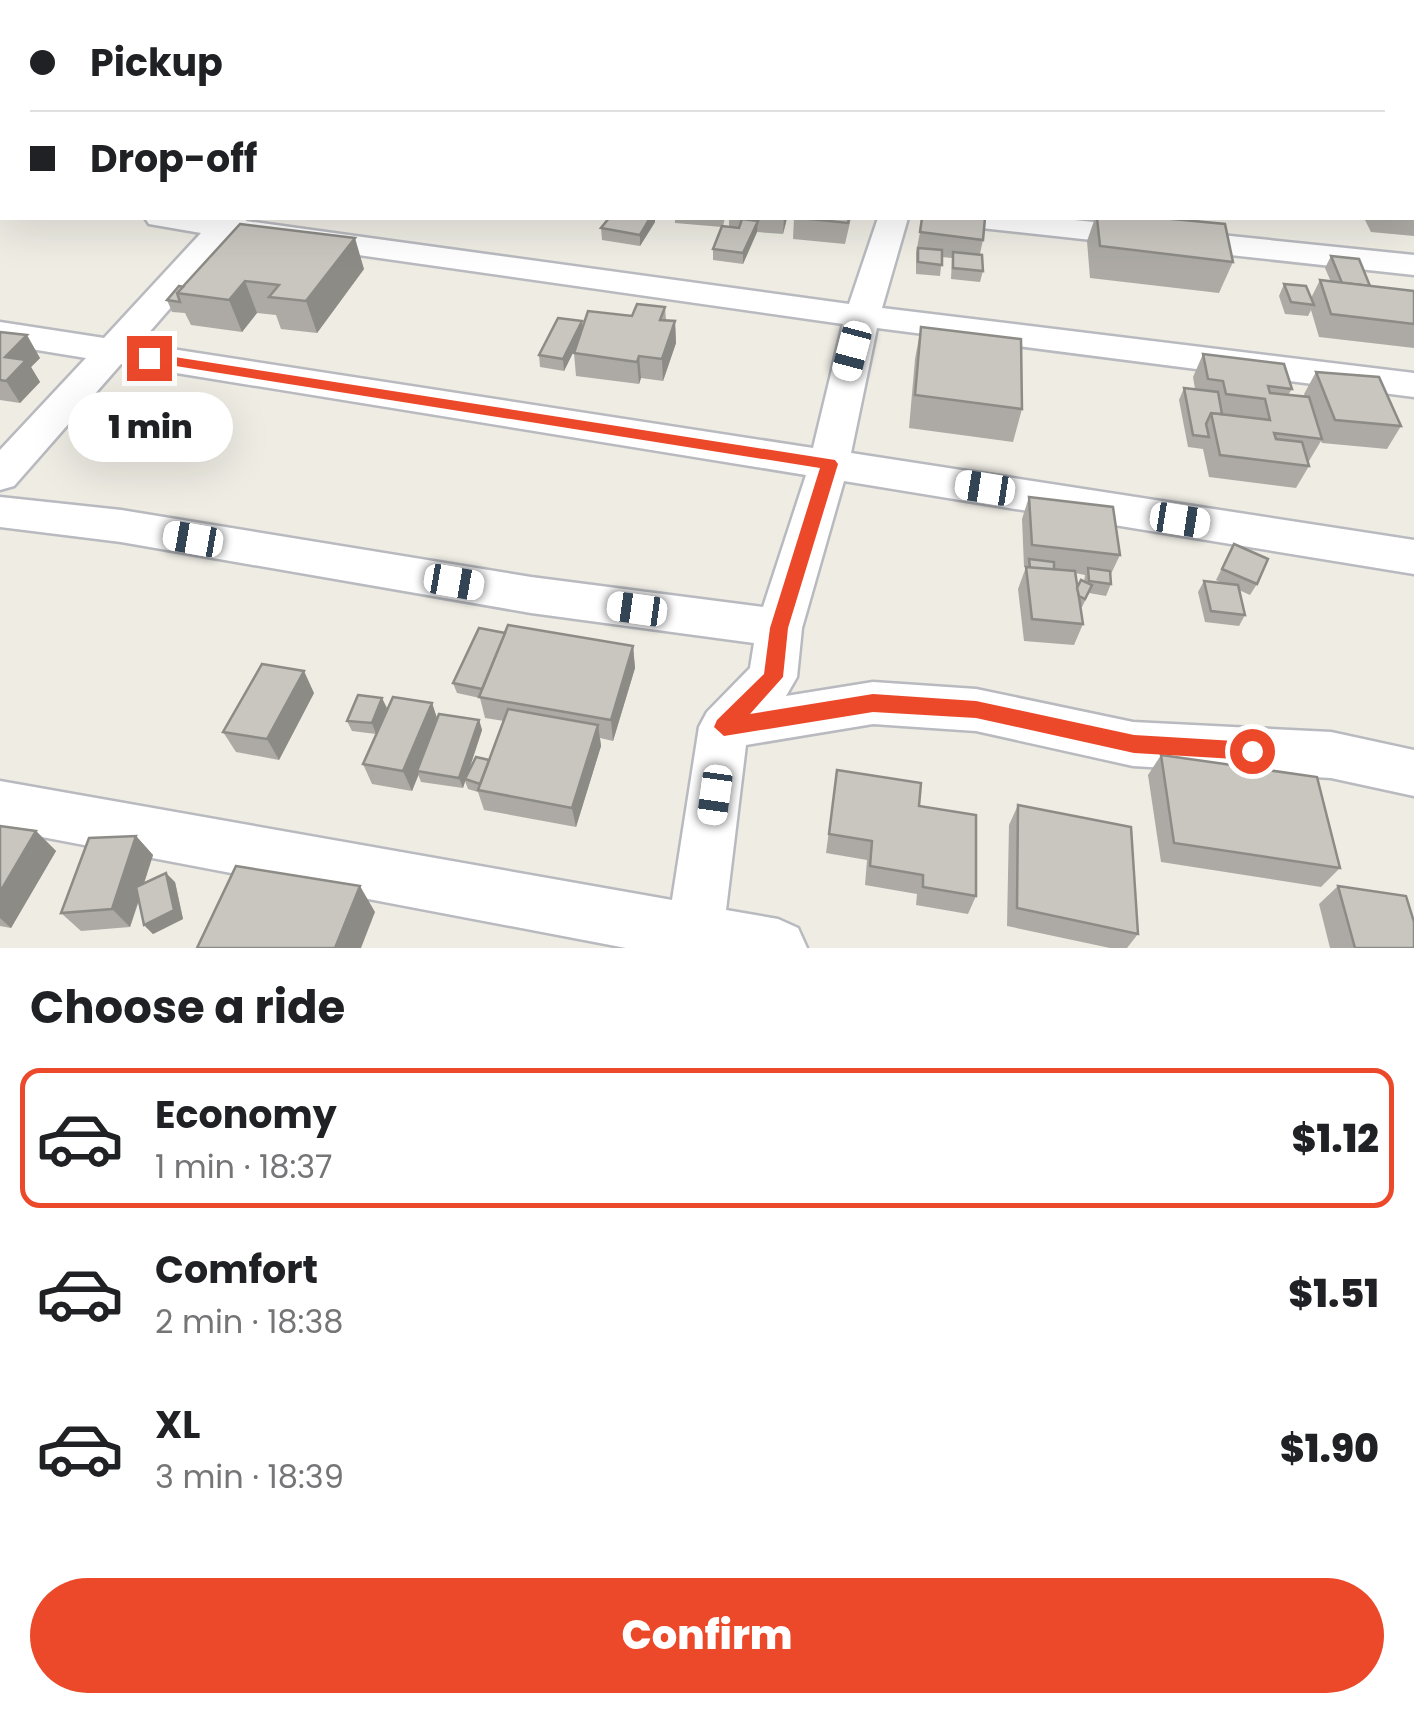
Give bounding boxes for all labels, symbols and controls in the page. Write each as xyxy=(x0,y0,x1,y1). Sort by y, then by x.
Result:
text: Pickup xyxy=(90,36,223,89)
text: Drop-off xyxy=(90,132,258,185)
car xyxy=(830,318,874,384)
route end xyxy=(127,336,172,381)
callout: 1 min xyxy=(66,393,232,463)
text: 1 min xyxy=(108,404,193,449)
car xyxy=(953,468,1017,508)
car xyxy=(1148,500,1212,540)
car xyxy=(161,519,225,559)
car xyxy=(422,562,486,602)
car xyxy=(605,590,669,628)
route start xyxy=(1230,729,1275,774)
car xyxy=(696,763,734,827)
text: Choose a ride xyxy=(30,976,345,1039)
text: Economy xyxy=(155,1088,337,1141)
icon: car xyxy=(35,1093,125,1183)
text: $1.12 xyxy=(1291,1112,1379,1165)
text: 1 min · 18:37 xyxy=(155,1144,333,1189)
text: Comfort xyxy=(155,1243,318,1296)
icon: car xyxy=(35,1248,125,1338)
text: $1.51 xyxy=(1288,1267,1379,1320)
text: 2 min · 18:38 xyxy=(155,1299,343,1344)
text: XL xyxy=(155,1398,200,1451)
icon: car xyxy=(35,1403,125,1493)
text: $1.90 xyxy=(1280,1422,1379,1475)
text: 3 min · 18:39 xyxy=(155,1454,344,1499)
button: Confirm xyxy=(30,1578,1384,1693)

